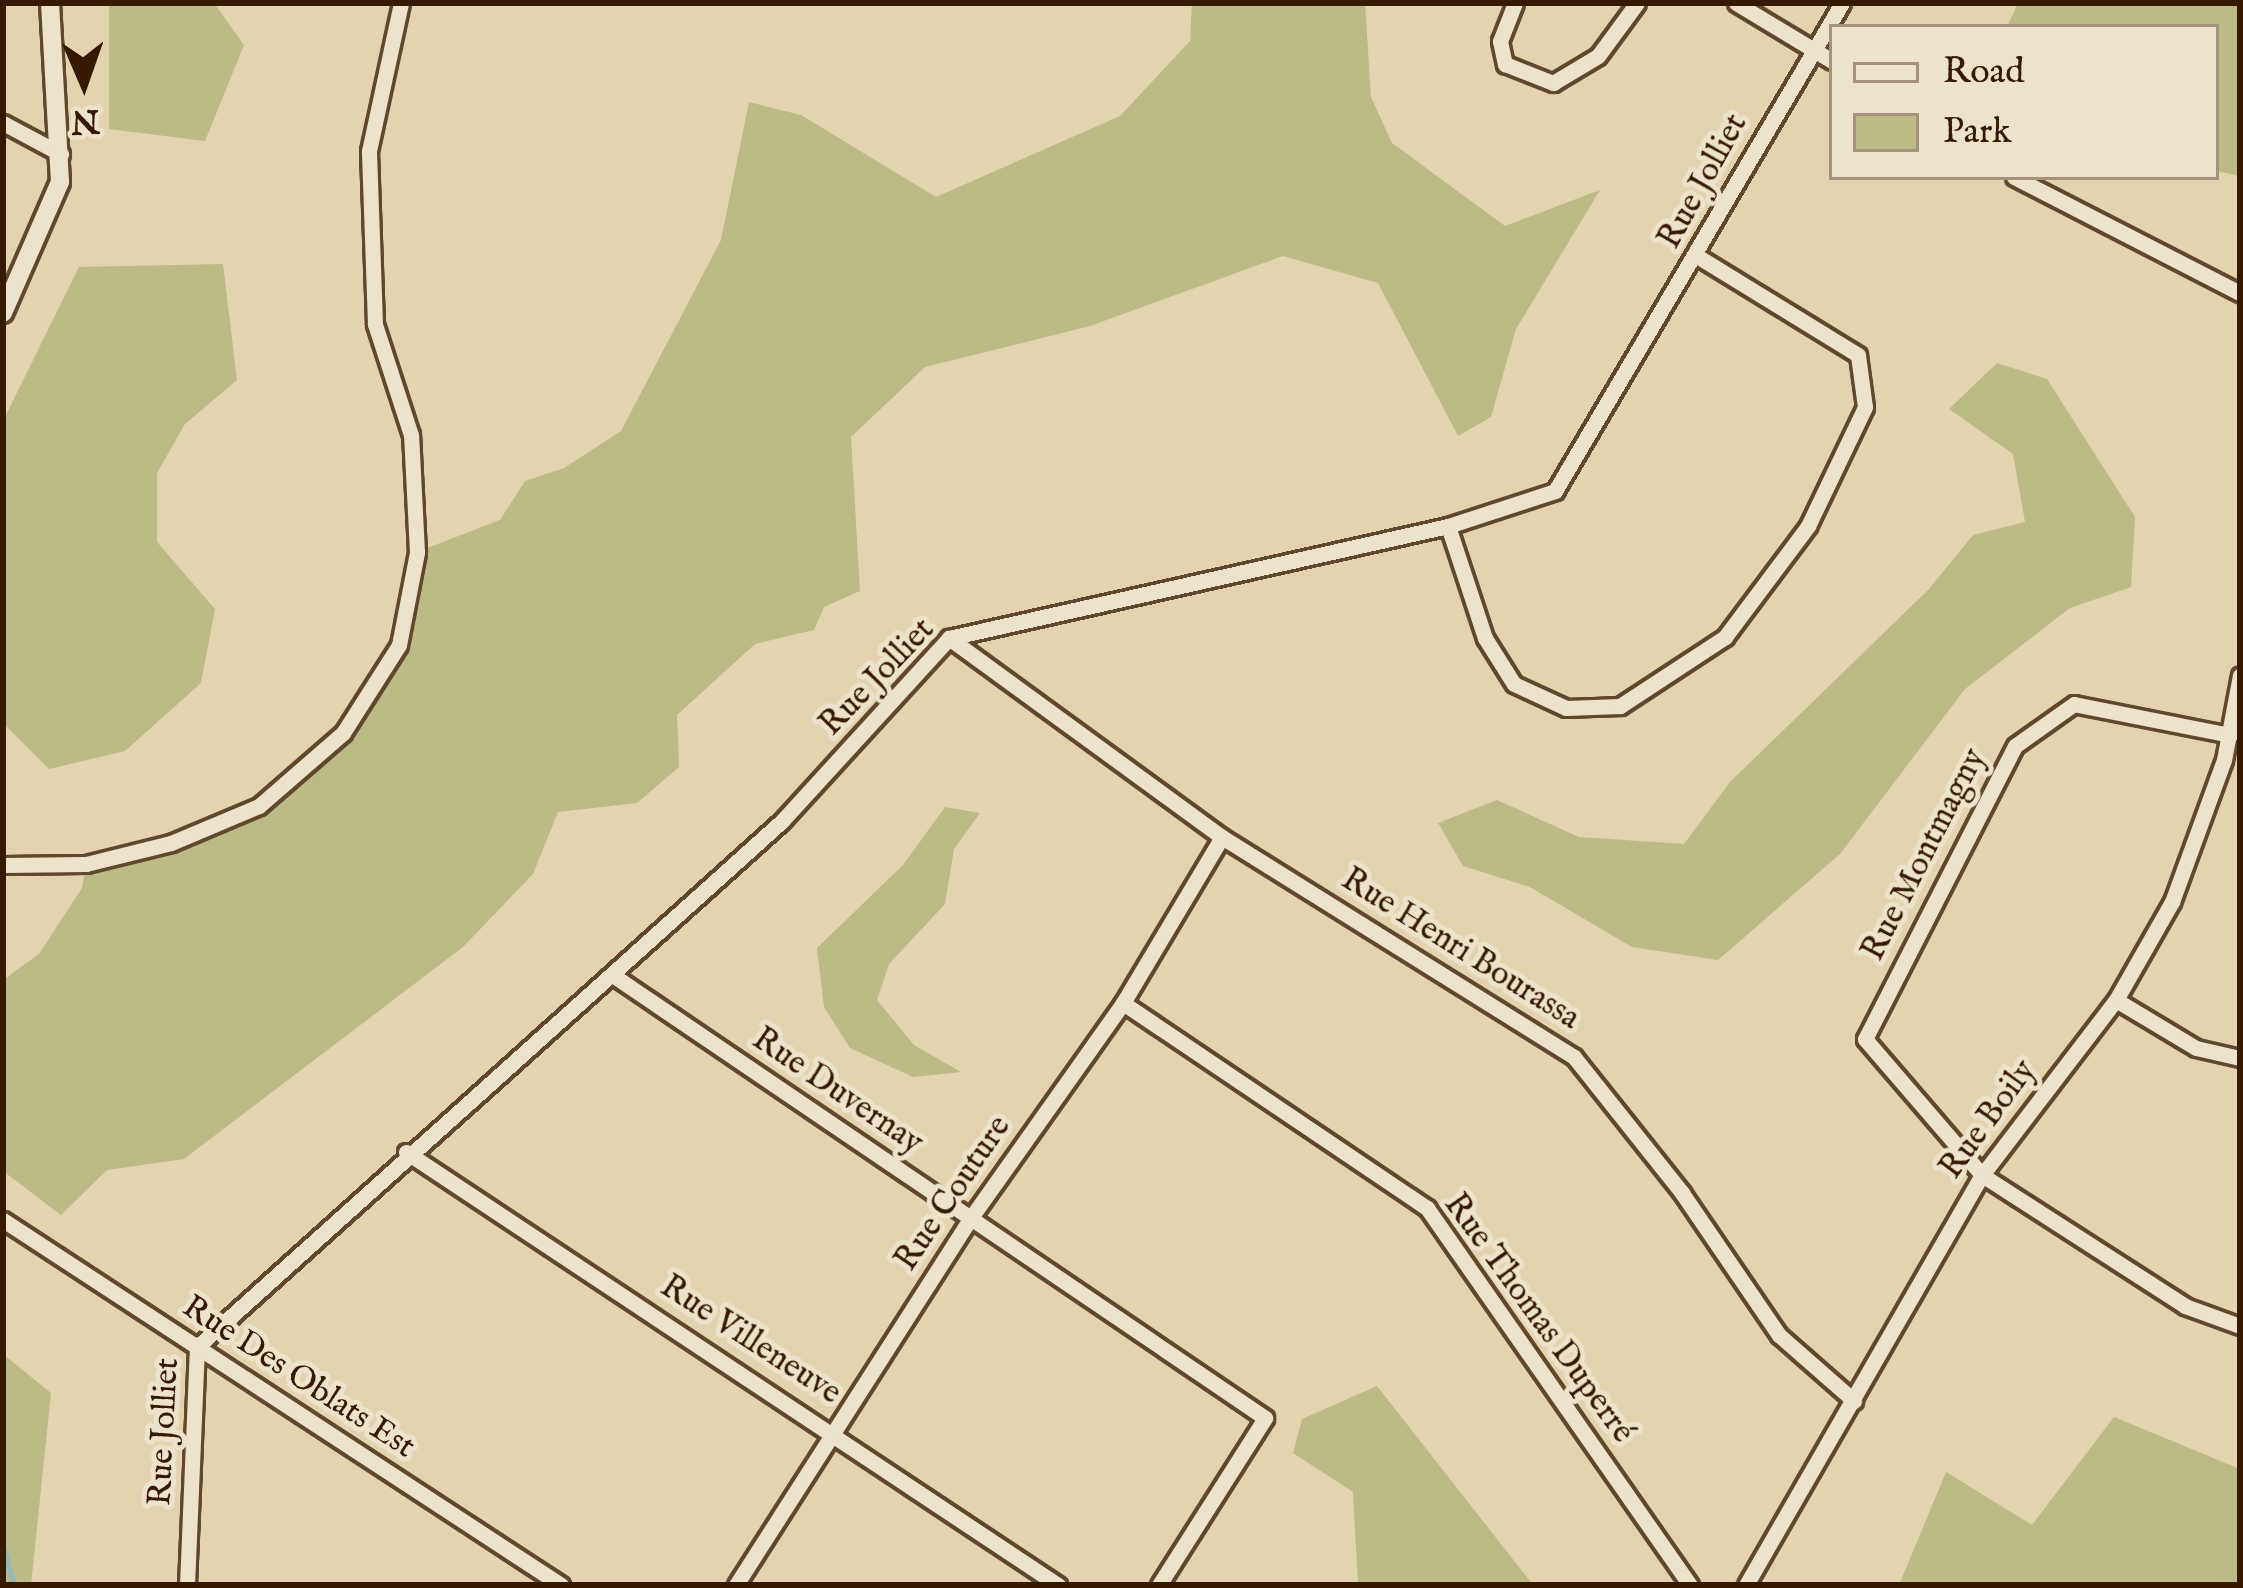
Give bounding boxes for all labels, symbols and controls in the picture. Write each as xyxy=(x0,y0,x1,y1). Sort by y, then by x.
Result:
north arrow xyxy=(24,24,144,144)
legend xyxy=(1829,24,2219,180)
text: Road xyxy=(1943,49,2024,95)
text: N xyxy=(70,98,100,141)
street label: Rue Jolliet xyxy=(1651,108,1757,256)
text: Park xyxy=(1943,109,2011,155)
street label: Rue Jolliet xyxy=(812,611,944,745)
street label: Rue Montmagny xyxy=(1855,742,1995,968)
street label: Rue Henri Bourassa xyxy=(1333,861,1587,1039)
street label: Rue Duvernay xyxy=(744,1020,930,1164)
street label: Rue Boily xyxy=(1933,1053,2045,1187)
street label: Rue Couture xyxy=(888,1109,1020,1279)
street label: Rue Thomas Duperré xyxy=(1434,1187,1642,1451)
street label: Rue Villeneuve xyxy=(652,1268,848,1414)
street label: Rue Des Oblats Est xyxy=(174,1288,422,1468)
street label: Rue Jolliet xyxy=(141,1357,189,1507)

